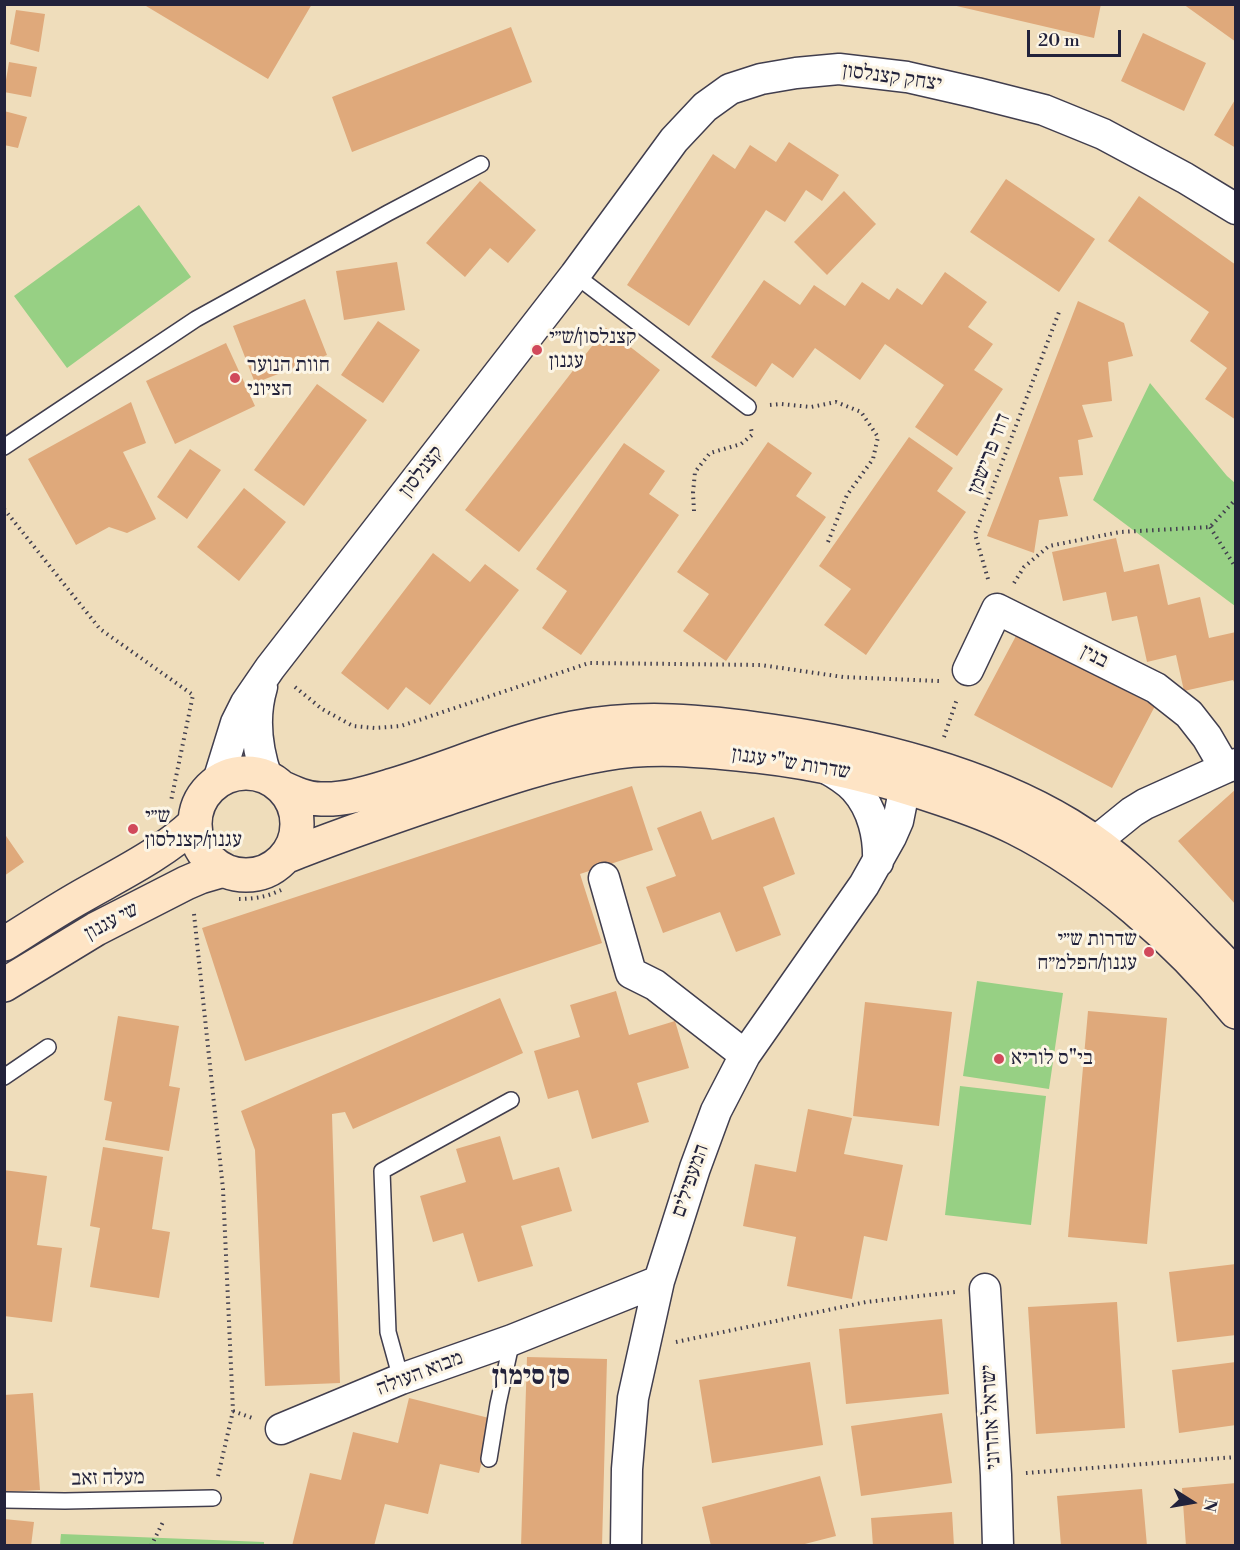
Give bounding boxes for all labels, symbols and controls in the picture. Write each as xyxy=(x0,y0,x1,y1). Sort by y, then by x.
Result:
scale bar xyxy=(1030,18,1124,56)
text: 20 m xyxy=(1038,29,1080,52)
street label: יצחק קצנלסון xyxy=(841,59,943,97)
place label: קצנלסון/ש״י עגנון xyxy=(549,325,637,375)
marker: קצנלסון/ש״י עגנון xyxy=(530,343,544,357)
place label: חוות הנוער הציוני xyxy=(247,353,330,403)
marker: חוות הנוער הציוני xyxy=(228,371,242,385)
street label: דוד פרישמן xyxy=(963,410,1017,498)
street label: קצנלסון xyxy=(394,441,450,503)
street label: בנין xyxy=(1076,639,1112,675)
street label: שדרות ש"י עגנון xyxy=(730,742,852,786)
place label: ש״י עגנון/קצנלסון xyxy=(145,804,242,854)
marker: ש״י עגנון/קצנלסון xyxy=(126,822,140,836)
street label: שי עגנון xyxy=(81,897,143,947)
place label: שדרות ש״י עגנון/הפלמ״ח xyxy=(1037,927,1137,977)
marker: שדרות ש״י עגנון/הפלמ״ח xyxy=(1142,945,1156,959)
place label: בי"ס לוריא xyxy=(1011,1046,1093,1072)
marker: בי"ס לוריא xyxy=(992,1052,1006,1066)
street label: המעפילים xyxy=(667,1141,715,1221)
street label: מבוא העולה xyxy=(373,1346,467,1402)
district label: סן סימון xyxy=(492,1362,570,1394)
street label: ישראל אהרוני xyxy=(977,1364,1007,1470)
street label: מעלה זאב xyxy=(71,1466,145,1492)
north arrow xyxy=(1162,1472,1222,1532)
text: N xyxy=(1199,1497,1221,1514)

